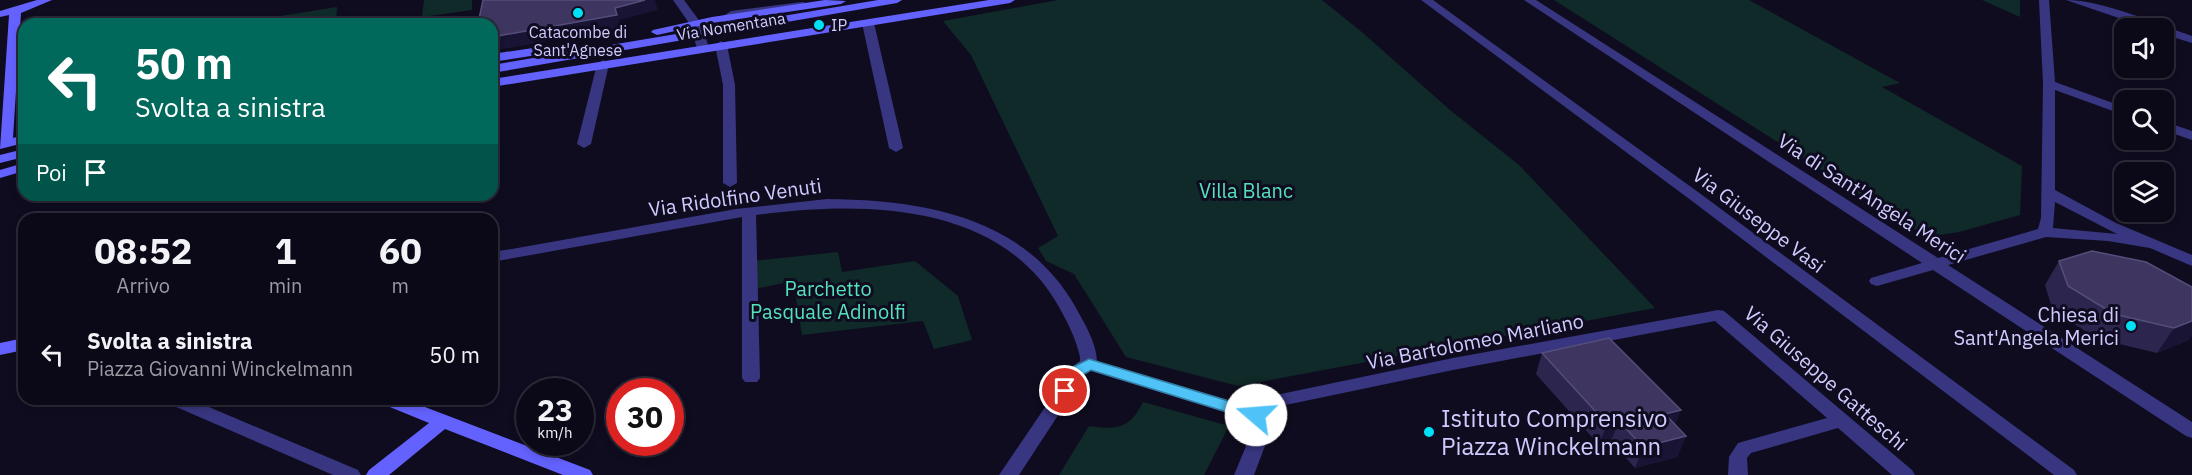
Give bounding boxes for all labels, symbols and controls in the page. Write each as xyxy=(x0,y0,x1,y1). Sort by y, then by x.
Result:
marker: Catacombe di Sant'Agnese xyxy=(571,6,585,20)
street label: Via Nomentana xyxy=(675,7,787,44)
place label: IP xyxy=(831,15,847,35)
marker: IP xyxy=(812,18,826,32)
map controls xyxy=(2114,18,2174,222)
button: sound xyxy=(2114,18,2174,78)
place label: Catacombe di Sant'Agnese xyxy=(529,22,627,60)
text: 50 m xyxy=(135,36,233,91)
icon: left xyxy=(36,42,114,120)
text: Svolta a sinistra xyxy=(135,89,326,124)
button: search xyxy=(2114,90,2174,150)
street label: Via di Sant'Angela Merici xyxy=(1773,127,1971,269)
icon: arrive xyxy=(79,156,112,189)
text: Poi xyxy=(36,158,67,187)
street label: Via Giuseppe Vasi xyxy=(1687,161,1831,279)
button: layers xyxy=(2114,162,2174,222)
street label: Via Ridolfino Venuti xyxy=(647,171,823,223)
park label: Villa Blanc xyxy=(1199,177,1293,204)
text: 08:52 xyxy=(94,227,192,274)
text: 1 xyxy=(275,227,296,274)
text: 60 xyxy=(379,227,422,274)
text: Arrivo xyxy=(117,272,170,299)
text: min xyxy=(269,272,302,299)
text: m xyxy=(391,272,409,299)
park label: Parchetto Pasquale Adinolfi xyxy=(750,275,906,325)
street label: Via Giuseppe Gatteschi xyxy=(1739,300,1913,456)
place label: Chiesa di Sant'Angela Merici xyxy=(1953,301,2119,351)
street label: Via Bartolomeo Marliano xyxy=(1364,307,1586,375)
marker: Chiesa di Sant'Angela Merici xyxy=(2124,319,2138,333)
text: Svolta a sinistra xyxy=(87,326,252,355)
icon: left xyxy=(36,338,69,371)
text: 50 m xyxy=(429,340,480,369)
text: Piazza Giovanni Winckelmann xyxy=(87,355,353,382)
pin xyxy=(1039,365,1090,416)
icon: arrive xyxy=(1048,374,1081,407)
speed limit sign: 30 xyxy=(606,378,684,456)
position arrow xyxy=(1224,383,1288,447)
text: 23 xyxy=(537,390,573,429)
place label: Istituto Comprensivo Piazza Winckelmann xyxy=(1441,402,1668,462)
text: km/h xyxy=(537,423,573,442)
marker: Istituto Comprensivo Piazza Winckelmann xyxy=(1422,425,1436,439)

